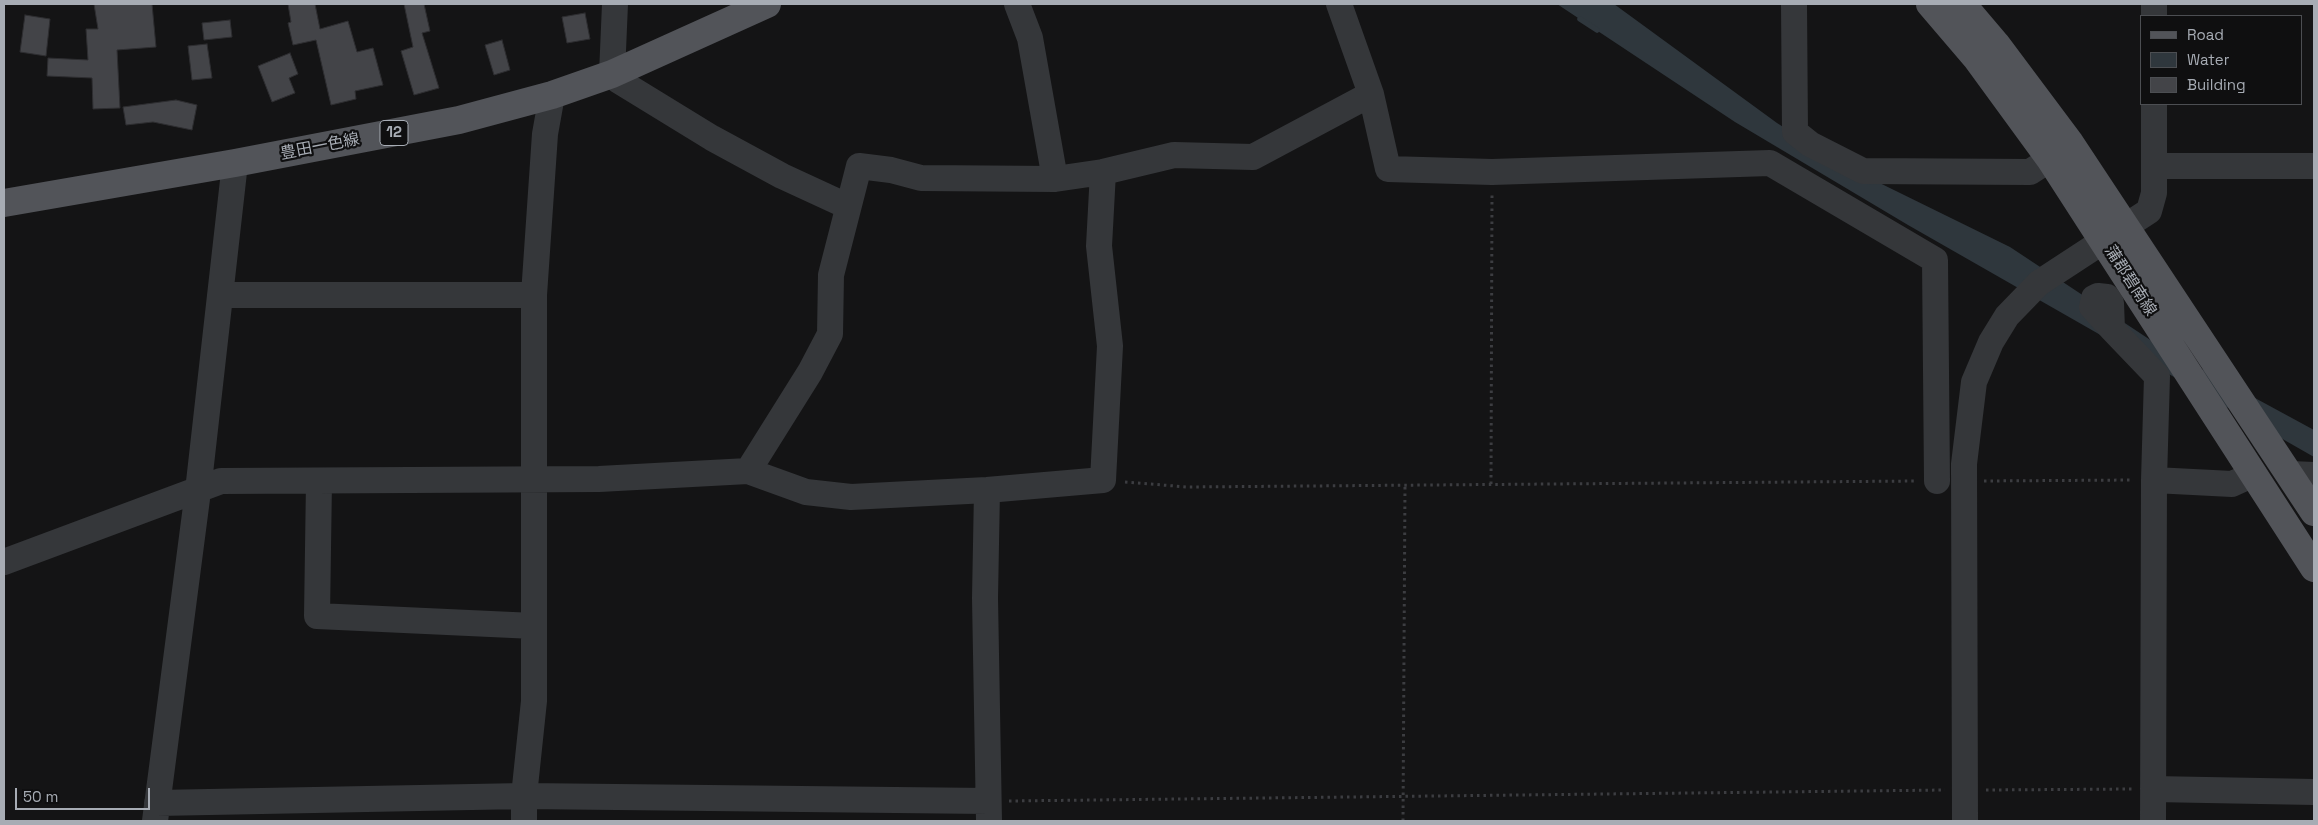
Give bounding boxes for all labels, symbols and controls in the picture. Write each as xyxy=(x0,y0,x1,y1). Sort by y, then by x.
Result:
legend xyxy=(2140,15,2303,105)
text: Road xyxy=(2187,25,2224,44)
text: Water xyxy=(2187,50,2229,69)
text: Building xyxy=(2187,75,2246,94)
road number: 12 xyxy=(380,120,408,146)
street label: 豊田一色線 xyxy=(279,130,361,164)
street label: 蒲郡碧南線 xyxy=(2100,242,2160,320)
scale bar xyxy=(18,778,152,810)
text: 50 m xyxy=(23,787,58,806)

